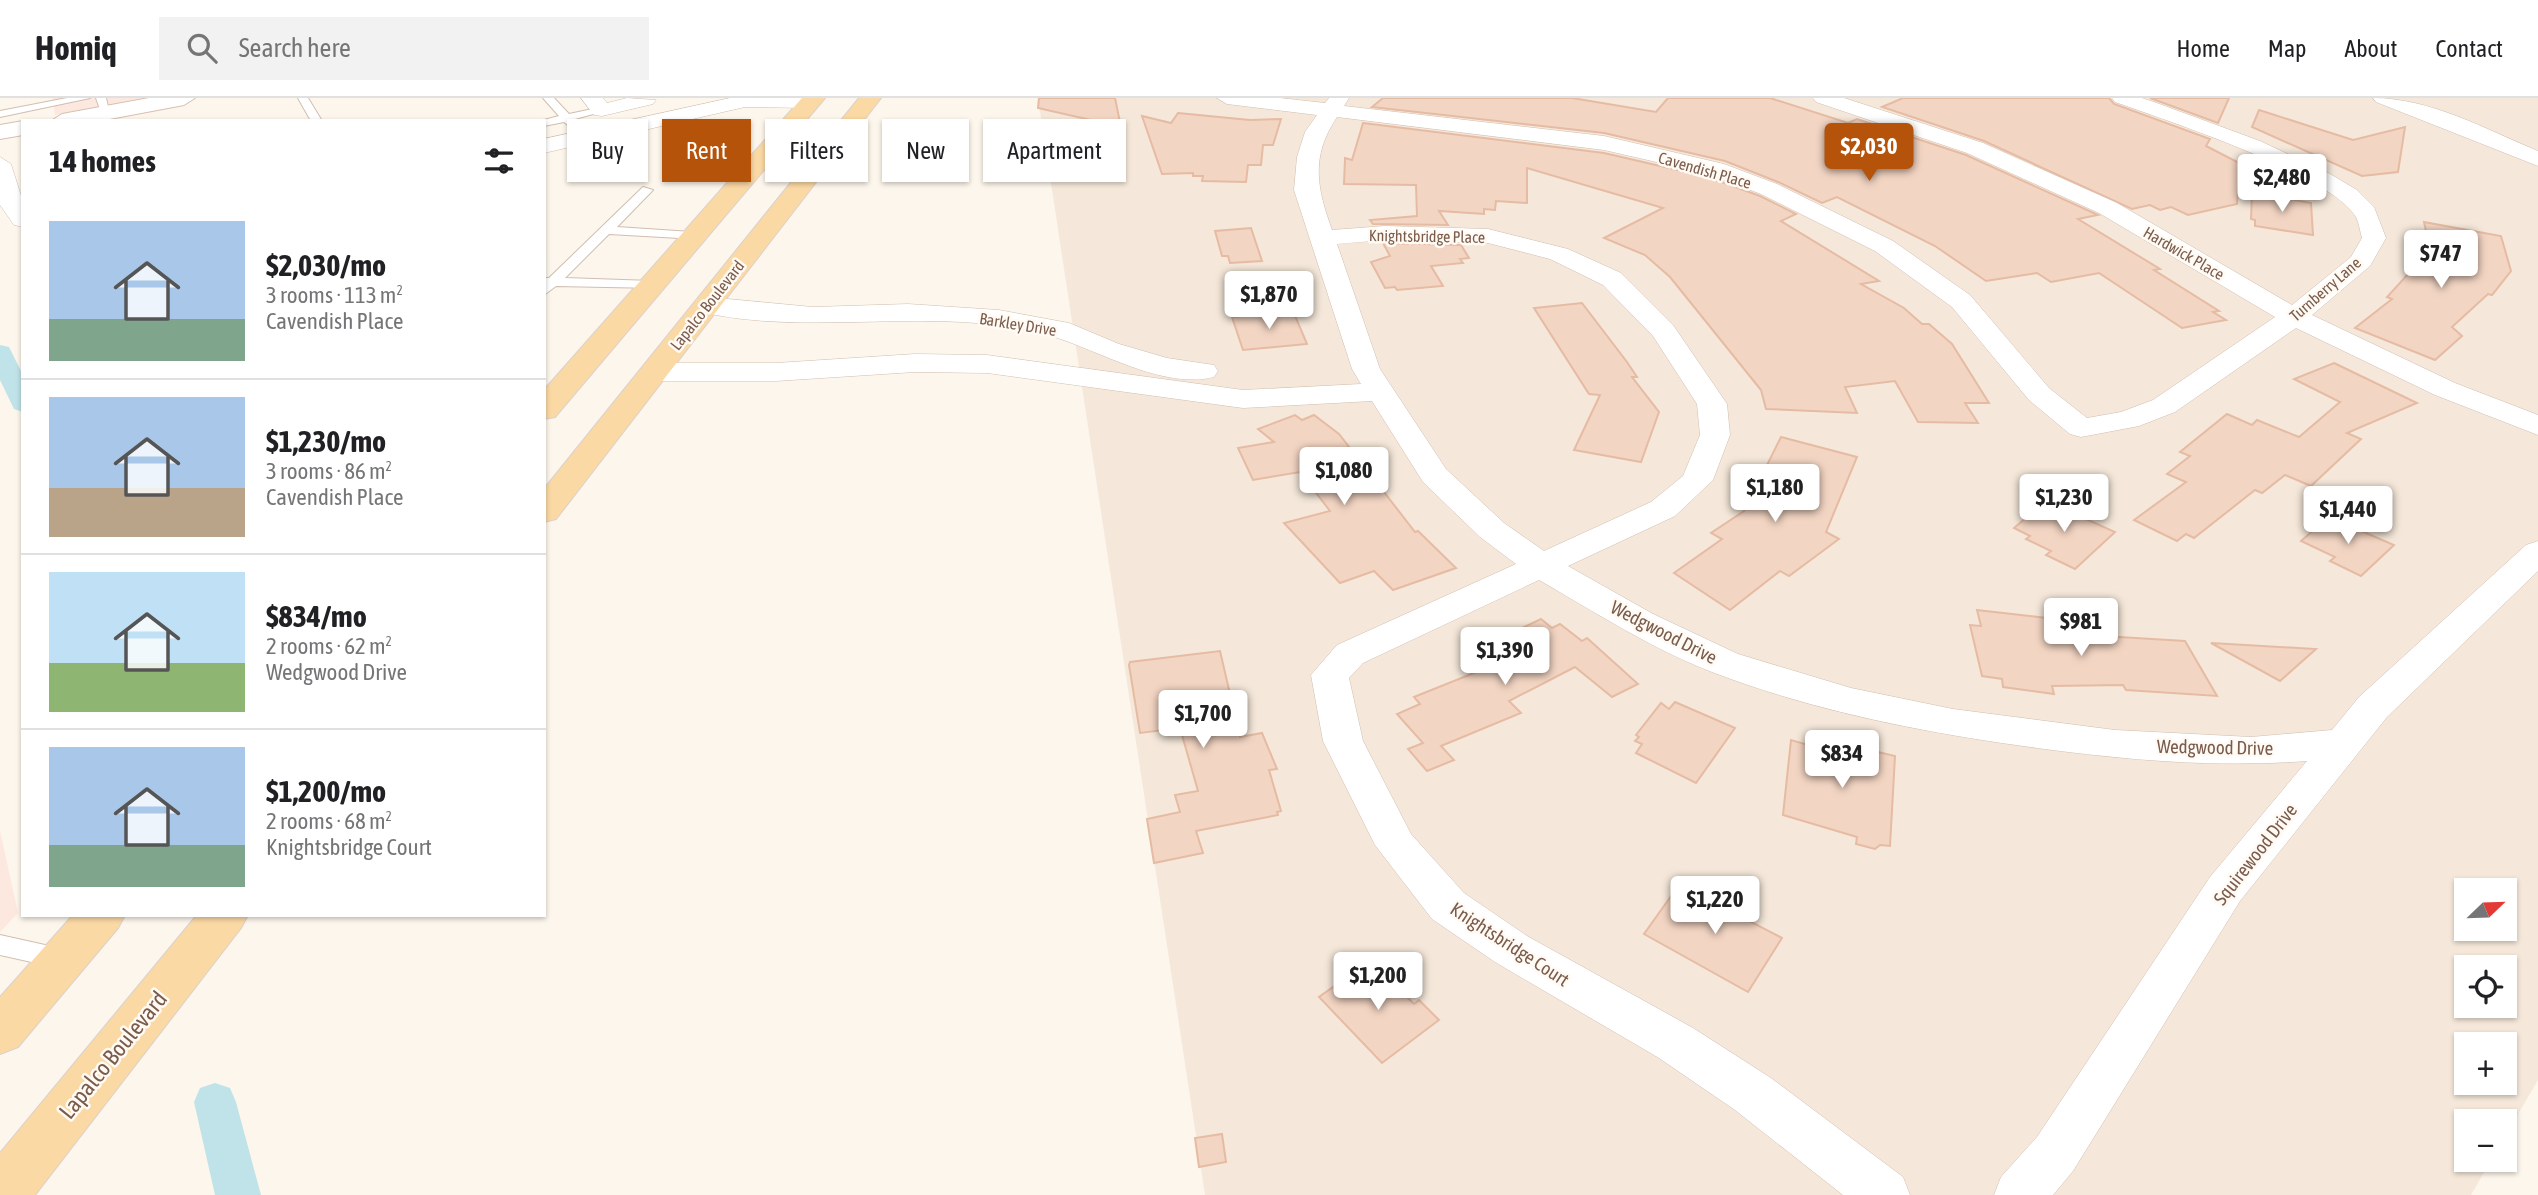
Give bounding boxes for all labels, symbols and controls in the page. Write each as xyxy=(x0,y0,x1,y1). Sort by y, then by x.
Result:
search box xyxy=(159,17,649,80)
text: Homiq xyxy=(35,29,117,67)
icon: search xyxy=(183,29,221,67)
text: Search here xyxy=(239,33,351,63)
text: Home xyxy=(2176,35,2230,62)
text: Map xyxy=(2268,35,2306,62)
text: About xyxy=(2344,35,2397,62)
text: Contact xyxy=(2435,35,2503,62)
chip: Buy xyxy=(567,119,648,182)
chip: Rent xyxy=(662,119,751,182)
chip: Filters xyxy=(765,119,868,182)
chip: New xyxy=(882,119,969,182)
chip: Apartment xyxy=(983,119,1126,182)
pin: $2,030 xyxy=(1812,123,1926,183)
text: $2,030 xyxy=(1841,133,1898,159)
icon: filters xyxy=(480,142,518,180)
text: 14 homes xyxy=(49,144,156,178)
street label: Cavendish Place xyxy=(1657,148,1753,192)
pin: $2,480 xyxy=(2225,155,2339,214)
text: $2,480 xyxy=(2254,164,2311,190)
street label: Hardwick Place xyxy=(2140,223,2228,283)
street label: Knightsbridge Place xyxy=(1369,226,1485,247)
pin: $747 xyxy=(2400,230,2482,290)
text: $747 xyxy=(2420,240,2462,266)
text: $2,030/mo xyxy=(266,248,386,282)
icon: home xyxy=(105,249,189,333)
street label: Turnberry Lane xyxy=(2286,253,2365,325)
street label: Lapalco Boulevard xyxy=(666,257,748,354)
pin: $1,870 xyxy=(1212,272,1326,331)
text: $1,870 xyxy=(1241,281,1298,307)
text: 3 rooms · 113 m² xyxy=(266,282,403,308)
text: Cavendish Place xyxy=(266,308,404,334)
street label: Barkley Drive xyxy=(978,309,1058,340)
text: $1,230/mo xyxy=(266,424,386,458)
icon: home xyxy=(105,425,189,509)
pin: $1,080 xyxy=(1287,448,1401,507)
text: $1,080 xyxy=(1316,457,1373,483)
text: 3 rooms · 86 m² xyxy=(266,458,392,484)
pin: $1,180 xyxy=(1718,464,1832,524)
text: $1,180 xyxy=(1747,474,1804,500)
pin: $1,230 xyxy=(2007,474,2121,534)
text: Cavendish Place xyxy=(266,484,404,510)
text: $1,230 xyxy=(2036,484,2093,510)
pin: $1,440 xyxy=(2291,486,2405,546)
text: $1,440 xyxy=(2320,496,2377,522)
street label: Wedgwood Drive xyxy=(1607,596,1721,668)
pin: $981 xyxy=(2040,598,2122,658)
text: $834/mo xyxy=(266,599,367,633)
icon: home xyxy=(105,600,189,684)
text: $981 xyxy=(2060,608,2102,634)
pin: $1,390 xyxy=(1448,628,1562,687)
text: 2 rooms · 62 m² xyxy=(266,633,392,659)
text: $1,390 xyxy=(1477,637,1534,663)
text: Wedgwood Drive xyxy=(266,659,407,685)
pin: $1,700 xyxy=(1146,690,1260,750)
text: $1,700 xyxy=(1175,700,1232,726)
pin: $834 xyxy=(1801,730,1883,790)
street label: Wedgwood Drive xyxy=(2157,735,2273,759)
text: $834 xyxy=(1821,740,1863,766)
text: $1,200/mo xyxy=(266,774,386,808)
icon: home xyxy=(105,775,189,859)
street label: Squirewood Drive xyxy=(2209,799,2301,909)
text: 2 rooms · 68 m² xyxy=(266,808,392,834)
text: Knightsbridge Court xyxy=(266,834,432,860)
pin: $1,220 xyxy=(1658,876,1772,936)
north arrow xyxy=(2454,878,2516,942)
map controls xyxy=(2454,878,2517,1172)
text: $1,220 xyxy=(1687,886,1744,912)
street label: Knightsbridge Court xyxy=(1447,897,1573,991)
pin: $1,200 xyxy=(1321,953,1435,1012)
button: locate xyxy=(2454,955,2517,1018)
text: $1,200 xyxy=(1350,962,1407,988)
street label: Lapalco Boulevard xyxy=(54,986,172,1124)
button: + xyxy=(2454,1032,2517,1095)
button: − xyxy=(2454,1109,2517,1172)

